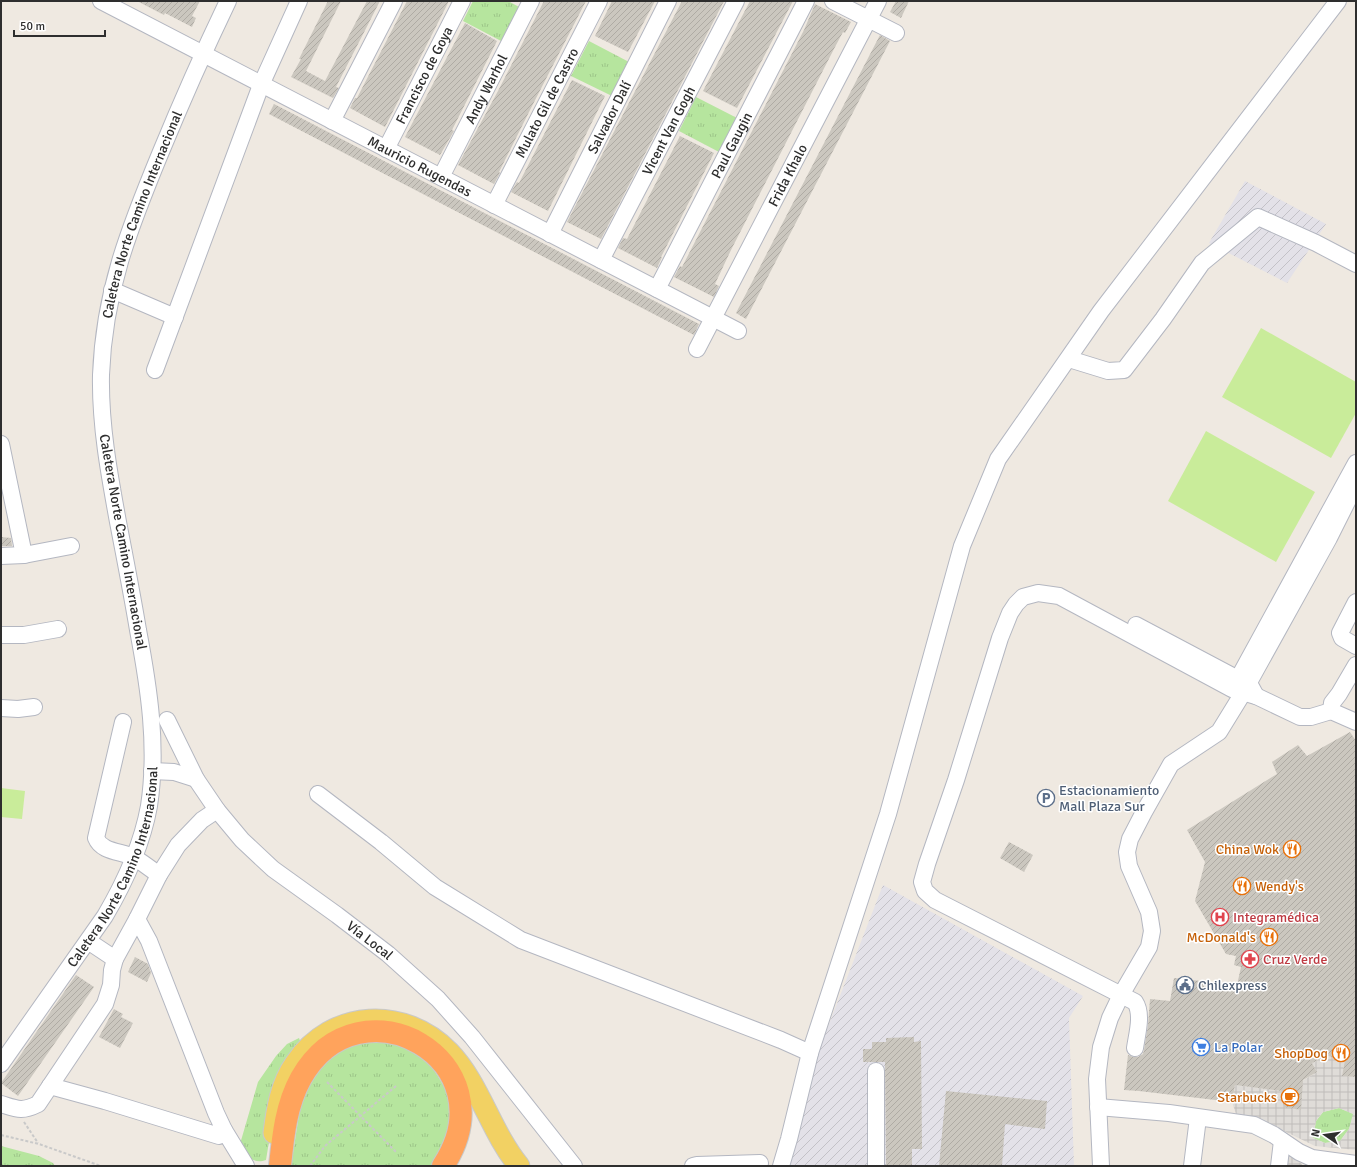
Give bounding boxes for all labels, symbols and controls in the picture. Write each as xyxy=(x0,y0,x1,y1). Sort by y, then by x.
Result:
scale bar xyxy=(14,12,105,38)
text: 50 m xyxy=(20,19,45,34)
street label: Francisco de Goya xyxy=(392,23,456,127)
street label: Mulato Gil de Castro xyxy=(511,45,582,161)
street label: Andy Warhol xyxy=(461,51,511,127)
street label: Salvador Dalí xyxy=(584,78,635,156)
street label: Vicent Van Gogh xyxy=(638,83,699,178)
street label: Caletera Norte Camino Internacional xyxy=(98,108,186,320)
street label: Paul Gaugin xyxy=(707,109,756,181)
street label: Mauricio Rugendas xyxy=(365,132,475,200)
street label: Frida Khalo xyxy=(764,141,811,209)
street label: Caletera Norte Camino Internacional xyxy=(96,433,150,651)
street label: Caletera Norte Camino Internacional xyxy=(63,766,161,970)
place label: Estacionamiento Mall Plaza Sur xyxy=(1059,782,1159,815)
parking icon: Estacionamiento Mall Plaza Sur xyxy=(1036,788,1056,808)
restaurant icon: China Wok xyxy=(1282,839,1302,859)
place label: China Wok xyxy=(1216,841,1279,858)
restaurant icon: Wendy's xyxy=(1232,876,1252,896)
place label: Wendy's xyxy=(1255,878,1304,895)
hospital icon: Integramédica xyxy=(1210,907,1230,927)
place label: Integramédica xyxy=(1233,909,1319,926)
street label: Vía Local xyxy=(343,917,397,963)
restaurant icon: McDonald's xyxy=(1259,927,1279,947)
place label: McDonald's xyxy=(1187,929,1256,946)
pharmacy icon: Cruz Verde xyxy=(1240,949,1260,969)
place label: Cruz Verde xyxy=(1263,951,1327,968)
public building icon: Chilexpress xyxy=(1175,975,1195,995)
place label: Chilexpress xyxy=(1198,977,1267,994)
supermarket icon: La Polar xyxy=(1191,1037,1211,1057)
place label: La Polar xyxy=(1214,1039,1263,1056)
restaurant icon: ShopDog xyxy=(1331,1043,1351,1063)
place label: ShopDog xyxy=(1274,1045,1328,1062)
cafe icon: Starbucks xyxy=(1280,1087,1300,1107)
place label: Starbucks xyxy=(1217,1089,1277,1106)
north arrow xyxy=(1305,1115,1345,1155)
text: N xyxy=(1309,1128,1323,1138)

